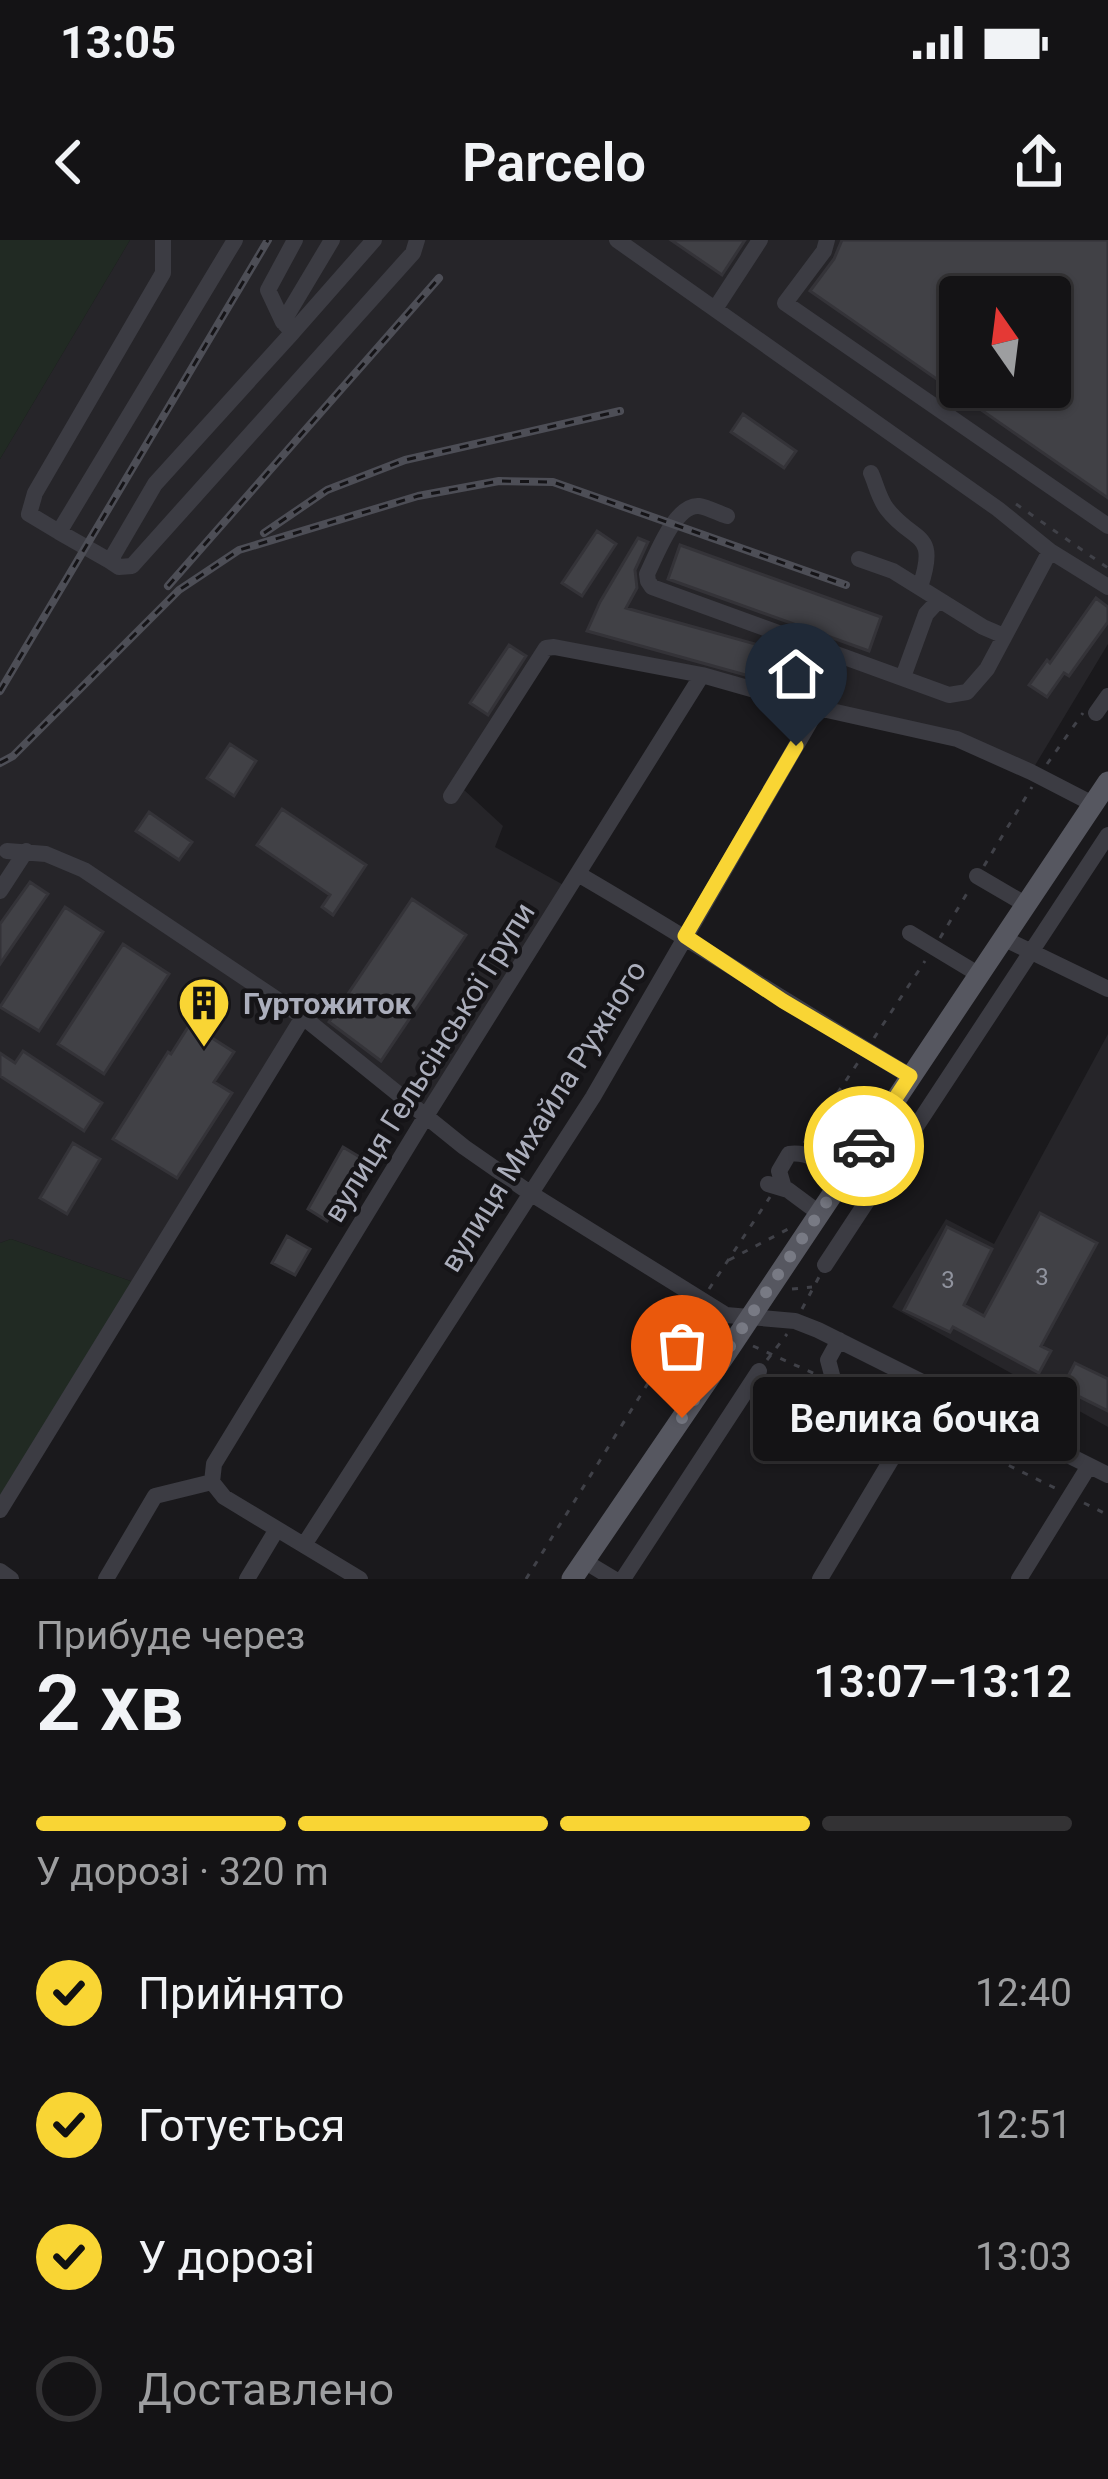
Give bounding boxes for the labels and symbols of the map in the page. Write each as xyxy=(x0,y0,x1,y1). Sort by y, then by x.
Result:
north arrow xyxy=(939,276,1071,408)
pin xyxy=(745,623,847,746)
street label: вулиця Гельсінської Групи xyxy=(316,896,542,1228)
street label: вулиця Михайла Ружного xyxy=(433,954,653,1278)
building icon: Гуртожиток xyxy=(176,975,232,1049)
place label: Гуртожиток xyxy=(243,986,412,1021)
courier xyxy=(804,1086,924,1206)
house number: 3 xyxy=(1035,1263,1049,1291)
house number: 3 xyxy=(941,1266,955,1294)
pin xyxy=(631,1295,733,1418)
callout: Велика бочка xyxy=(754,1376,1078,1460)

